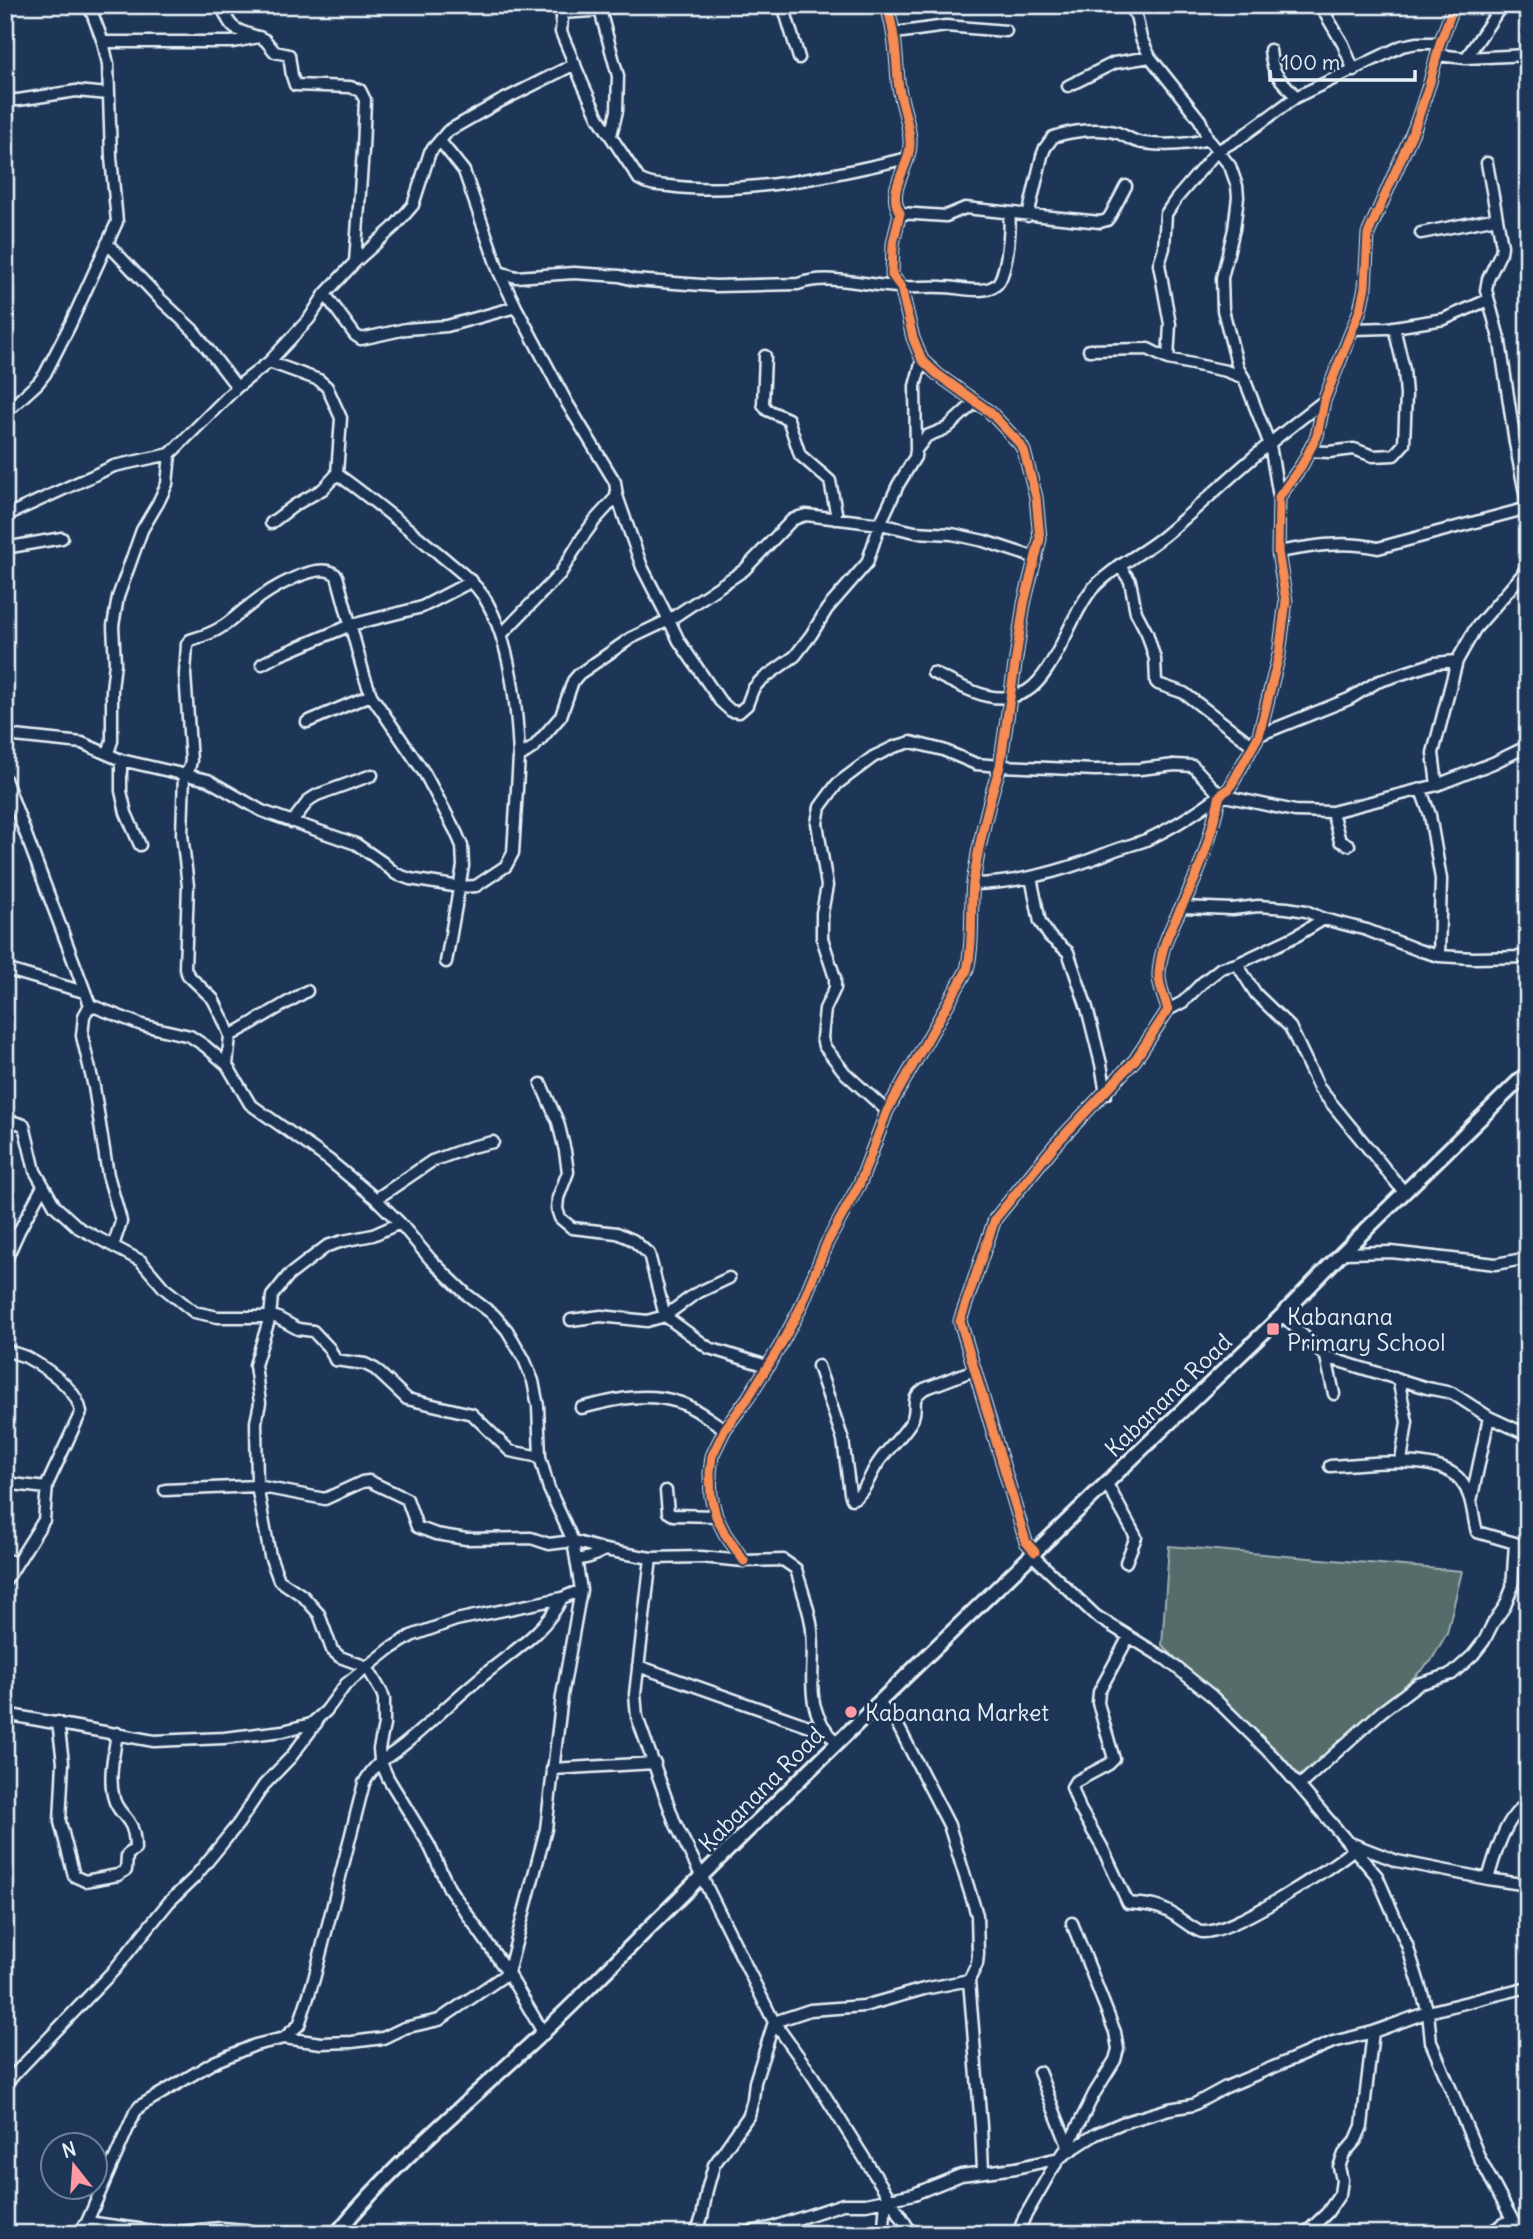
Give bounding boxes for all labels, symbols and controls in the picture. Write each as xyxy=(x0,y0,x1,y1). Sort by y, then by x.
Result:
scale bar xyxy=(1270,38,1416,82)
text: 100 m xyxy=(1281,49,1340,76)
place label: Kabanana Primary School xyxy=(1287,1302,1445,1357)
marker: Kabanana Primary School xyxy=(1265,1321,1281,1337)
street label: Kabanana Road xyxy=(1098,1327,1238,1463)
place label: Kabanana Market xyxy=(865,1698,1049,1727)
marker: Kabanana Market xyxy=(843,1704,859,1720)
street label: Kabanana Road xyxy=(692,1720,830,1858)
north arrow xyxy=(38,2130,108,2200)
text: N xyxy=(59,2136,79,2163)

